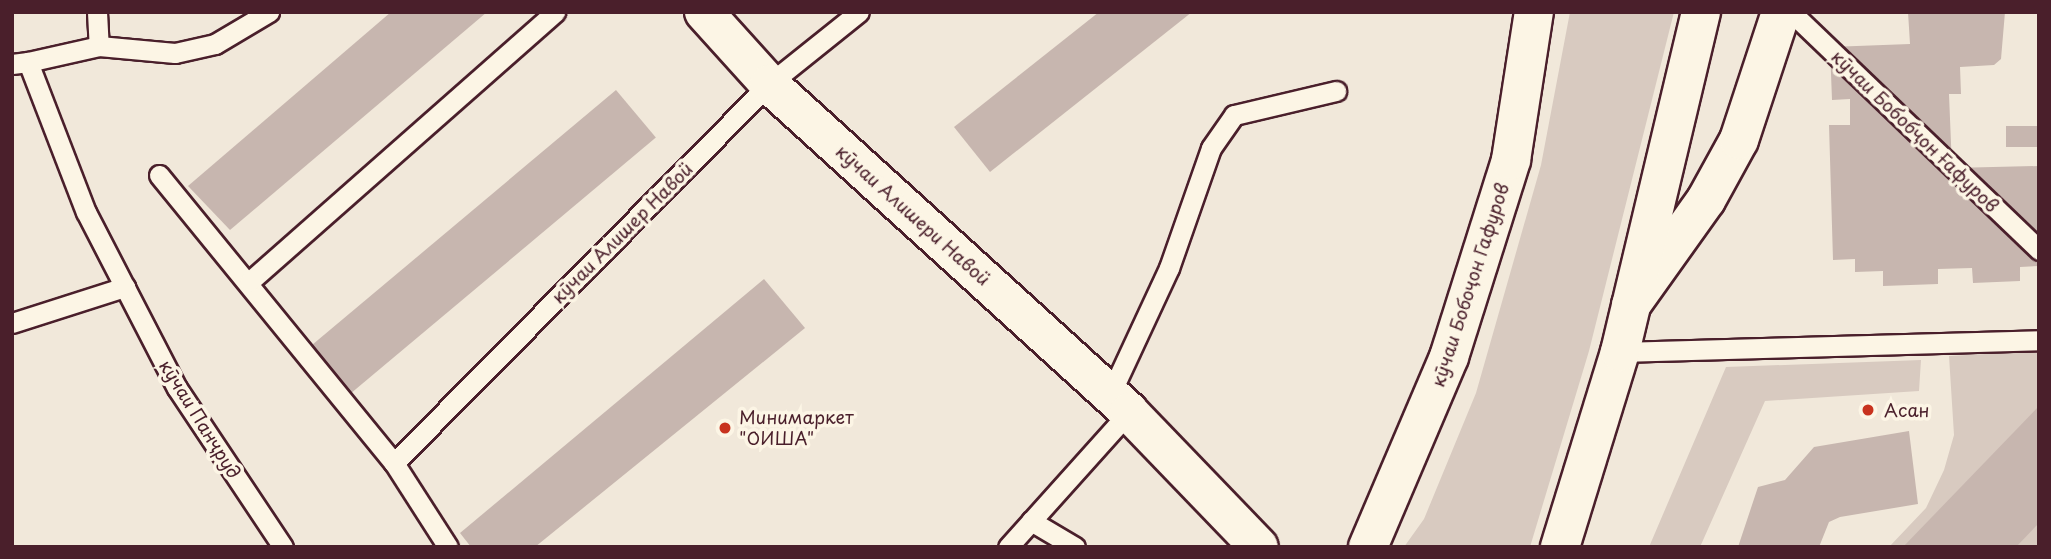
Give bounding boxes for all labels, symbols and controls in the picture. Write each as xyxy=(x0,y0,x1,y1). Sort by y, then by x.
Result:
street label: кӯчаи Бобобҷон Ғафуров xyxy=(1827,45,2003,217)
street label: кӯчаи Алишери Навоӣ xyxy=(831,139,995,291)
street label: кӯчаи Алишер Навоӣ xyxy=(547,158,697,308)
street label: кӯчаи Бобоҷон Гафуров xyxy=(1427,180,1513,390)
street label: кӯчаи Панҷруд xyxy=(155,355,245,483)
place label: Асан xyxy=(1884,399,1929,421)
marker: Асан xyxy=(1858,400,1878,420)
place label: Минимаркет "ОИША" xyxy=(739,407,854,450)
marker: Минимаркет "ОИША" xyxy=(717,420,733,436)

